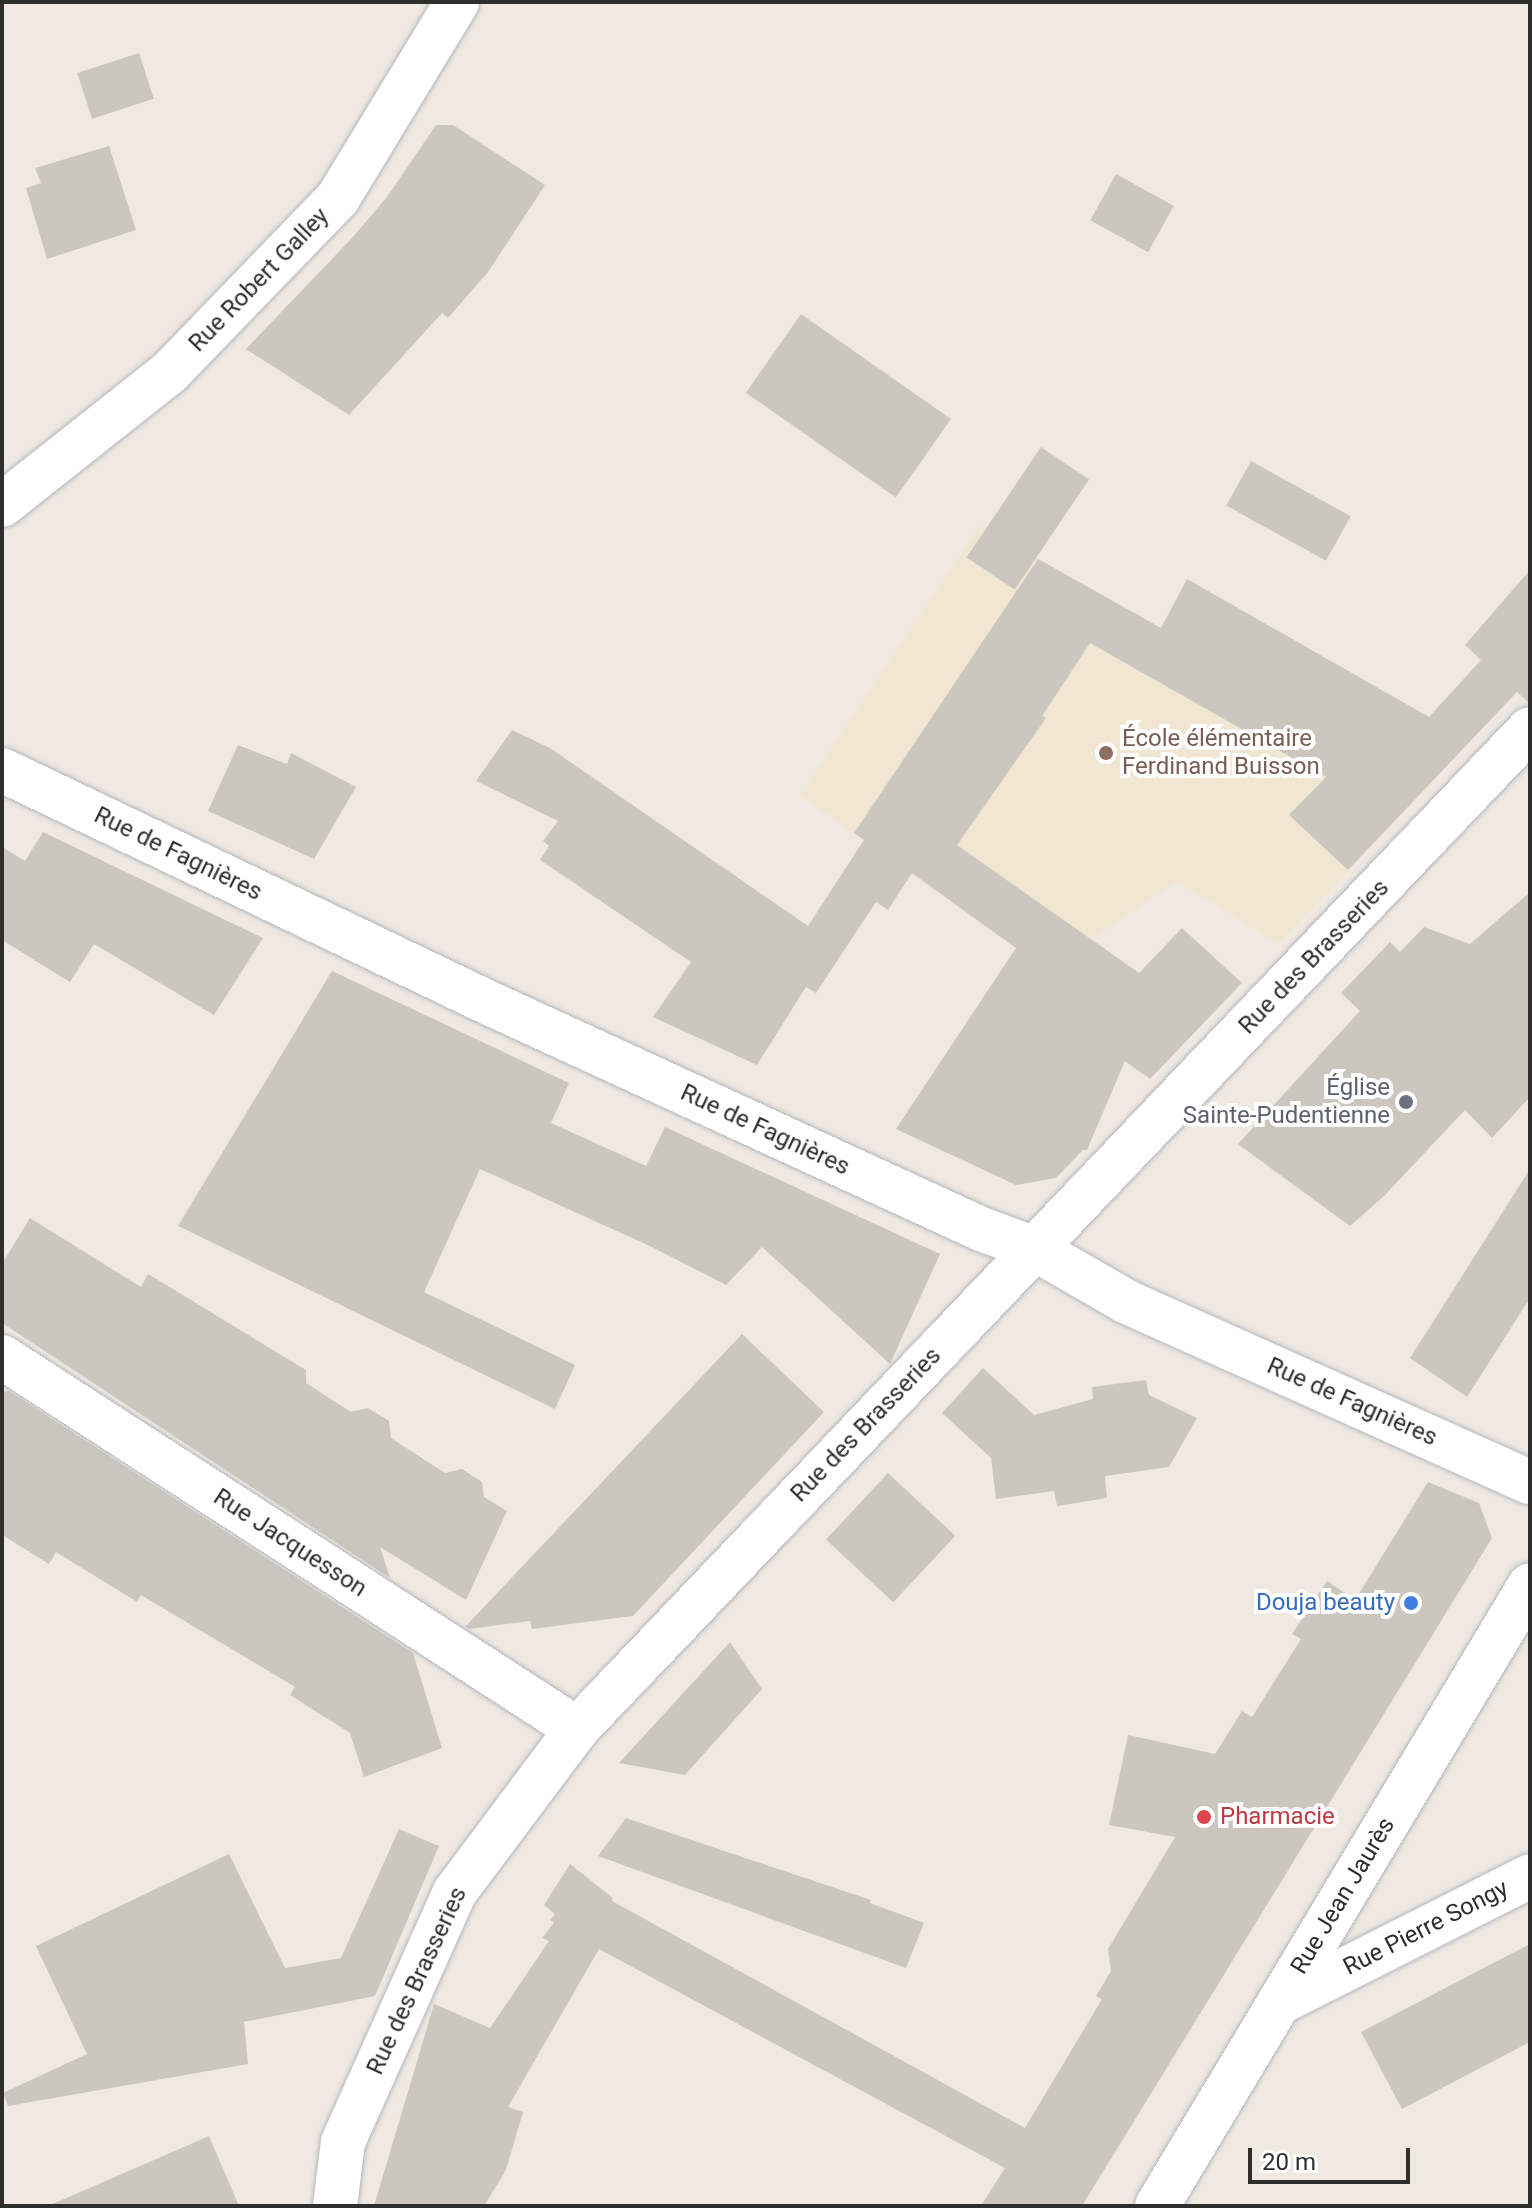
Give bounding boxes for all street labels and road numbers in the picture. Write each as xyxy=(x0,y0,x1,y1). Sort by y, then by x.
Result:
street label: Rue Robert Galley xyxy=(183,202,335,358)
street label: Rue de Fagnières xyxy=(89,801,267,907)
street label: Rue des Brasseries xyxy=(1233,874,1395,1040)
street label: Rue de Fagnières xyxy=(676,1078,854,1182)
street label: Rue des Brasseries xyxy=(785,1342,947,1508)
street label: Rue de Fagnières xyxy=(1262,1352,1442,1452)
street label: Rue Jacquesson xyxy=(208,1483,372,1603)
street label: Rue Jean Jaurès xyxy=(1285,1813,1401,1979)
street label: Rue Pierre Songy xyxy=(1339,1874,1513,1982)
street label: Rue des Brasseries xyxy=(361,1883,473,2079)

